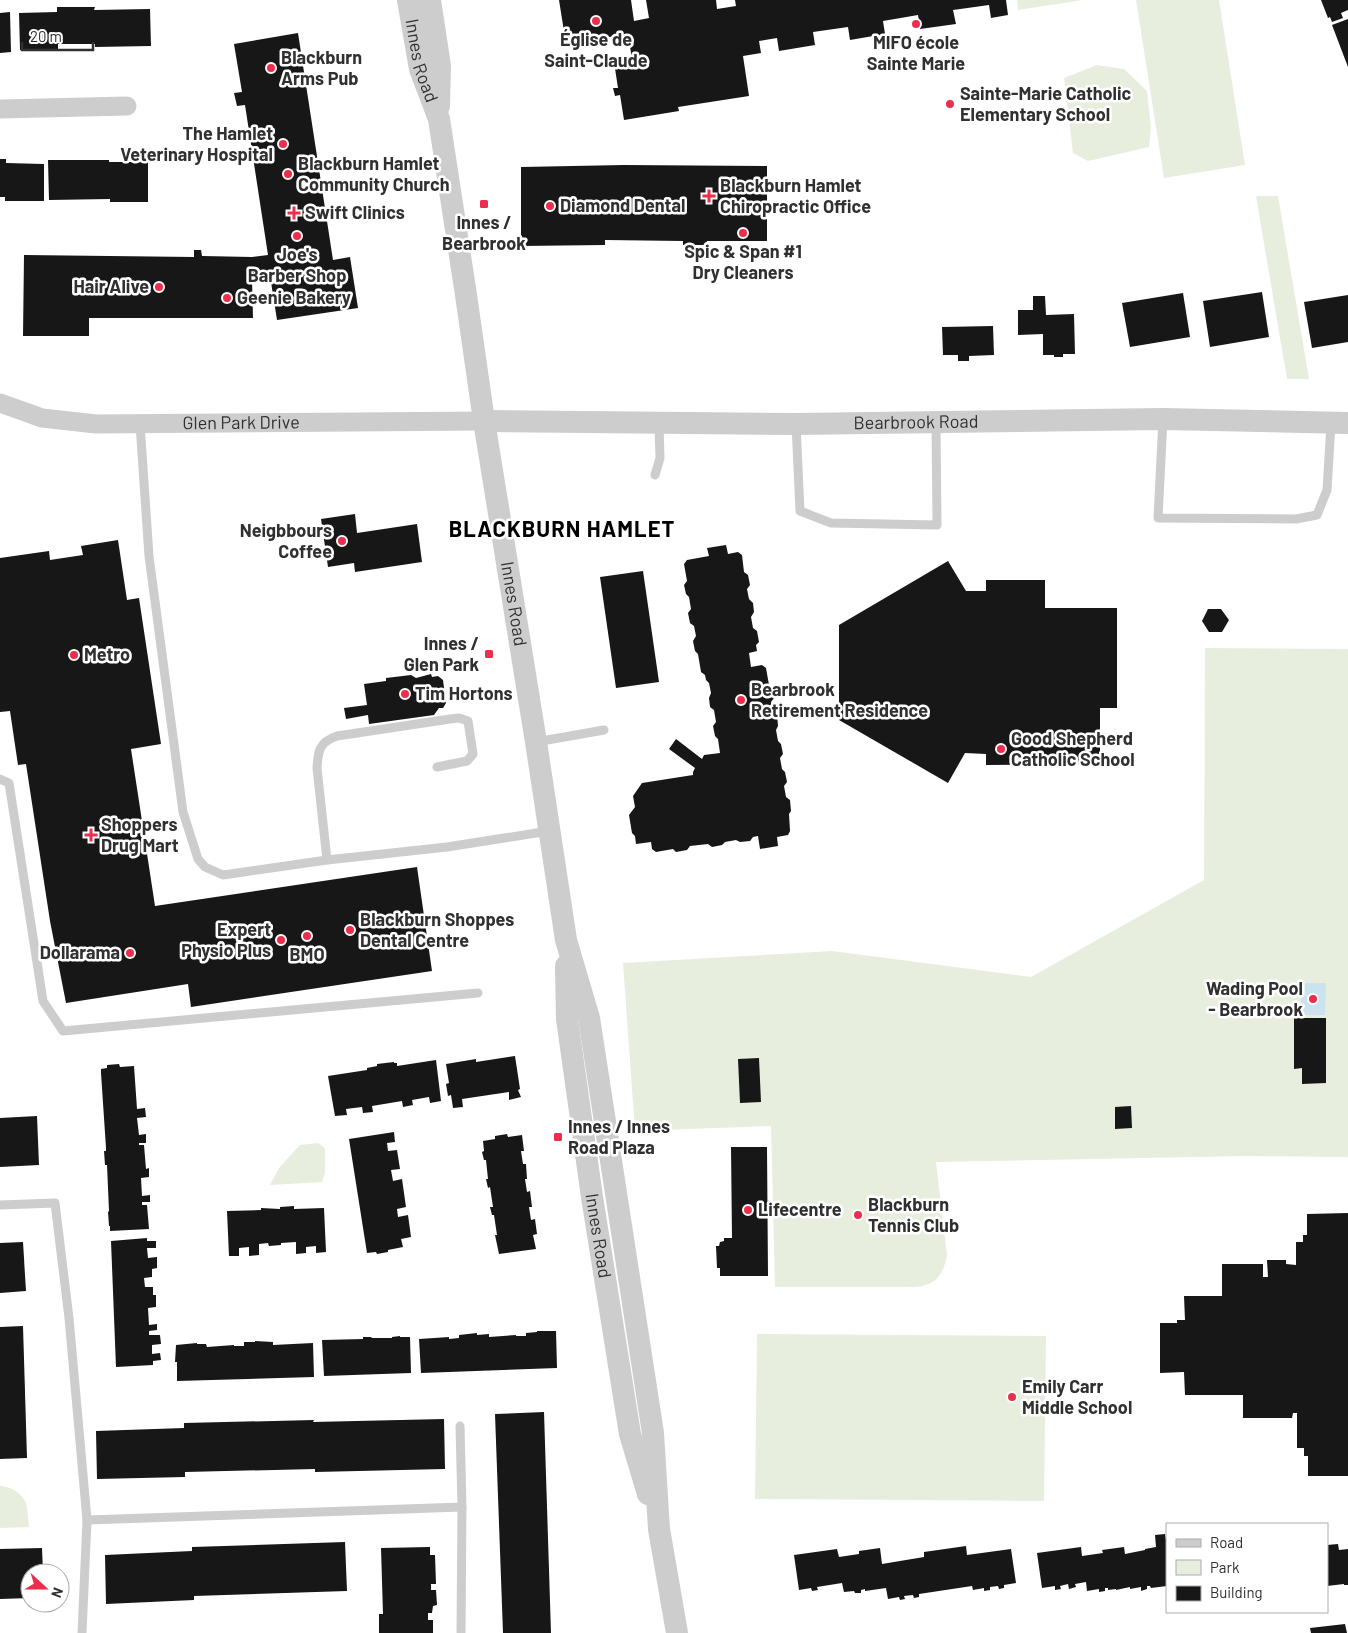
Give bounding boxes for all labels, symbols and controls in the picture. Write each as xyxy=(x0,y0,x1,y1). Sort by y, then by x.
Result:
marker: Église de Saint-Claude xyxy=(590,15,602,27)
street label: Innes Road xyxy=(401,17,444,105)
marker: MIFO école Sainte Marie xyxy=(910,18,922,30)
scale bar xyxy=(22,20,94,52)
text: 20 m xyxy=(30,27,62,45)
place label: Église de Saint-Claude xyxy=(544,28,648,71)
place label: MIFO école Sainte Marie xyxy=(867,31,965,74)
place label: Blackburn Arms Pub xyxy=(281,46,362,89)
marker: Blackburn Arms Pub xyxy=(265,62,277,74)
place label: Sainte-Marie Catholic Elementary School xyxy=(960,82,1132,125)
marker: Sainte-Marie Catholic Elementary School xyxy=(944,98,956,110)
place label: The Hamlet Veterinary Hospital xyxy=(120,122,273,165)
marker: The Hamlet Veterinary Hospital xyxy=(277,138,289,150)
place label: Blackburn Hamlet Community Church xyxy=(298,152,450,195)
marker: Blackburn Hamlet Community Church xyxy=(282,168,294,180)
place label: Blackburn Hamlet Chiropractic Office xyxy=(720,174,871,217)
marker: Blackburn Hamlet Chiropractic Office xyxy=(702,189,716,203)
place label: Diamond Dental xyxy=(560,194,685,216)
marker: Innes / Bearbrook xyxy=(478,198,490,210)
marker: Diamond Dental xyxy=(544,200,556,212)
place label: Swift Clinics xyxy=(305,201,405,223)
marker: Swift Clinics xyxy=(287,206,301,220)
place label: Innes / Bearbrook xyxy=(442,211,526,254)
marker: Spic & Span #1 Dry Cleaners xyxy=(737,227,749,239)
marker: Joe's Barber Shop xyxy=(291,230,303,242)
place label: Spic & Span #1 Dry Cleaners xyxy=(684,240,802,283)
place label: Joe's Barber Shop xyxy=(248,243,346,286)
place label: Hair Alive xyxy=(73,275,149,297)
marker: Hair Alive xyxy=(153,281,165,293)
place label: Geenie Bakery xyxy=(237,286,351,308)
marker: Geenie Bakery xyxy=(221,292,233,304)
street label: Glen Park Drive xyxy=(182,410,300,433)
street label: Bearbrook Road xyxy=(853,410,979,433)
district label: BLACKBURN HAMLET xyxy=(449,515,675,541)
place label: Neigbbours Coffee xyxy=(240,519,332,562)
marker: Neigbbours Coffee xyxy=(336,535,348,547)
street label: Innes Road xyxy=(497,560,532,648)
place label: Innes / Glen Park xyxy=(404,632,479,675)
place label: Metro xyxy=(84,643,130,665)
marker: Innes / Glen Park xyxy=(483,648,495,660)
marker: Metro xyxy=(68,649,80,661)
place label: Bearbrook Retirement Residence xyxy=(751,678,928,721)
place label: Tim Hortons xyxy=(415,682,513,704)
marker: Tim Hortons xyxy=(399,688,411,700)
marker: Bearbrook Retirement Residence xyxy=(735,694,747,706)
place label: Good Shepherd Catholic School xyxy=(1011,727,1135,770)
marker: Good Shepherd Catholic School xyxy=(995,743,1007,755)
place label: Shoppers Drug Mart xyxy=(101,813,179,856)
marker: Shoppers Drug Mart xyxy=(85,829,97,841)
place label: Blackburn Shoppes Dental Centre xyxy=(360,908,514,951)
place label: Expert Physio Plus xyxy=(181,918,271,961)
marker: Blackburn Shoppes Dental Centre xyxy=(344,924,356,936)
marker: BMO xyxy=(301,930,313,942)
marker: Expert Physio Plus xyxy=(275,934,287,946)
place label: Dollarama xyxy=(40,941,120,963)
place label: BMO xyxy=(289,943,325,965)
marker: Dollarama xyxy=(124,947,136,959)
place label: Wading Pool - Bearbrook xyxy=(1206,977,1303,1020)
marker: Wading Pool - Bearbrook xyxy=(1307,993,1319,1005)
place label: Innes / Innes Road Plaza xyxy=(568,1115,670,1158)
marker: Innes / Innes Road Plaza xyxy=(552,1131,564,1143)
street label: Innes Road xyxy=(582,1192,617,1280)
place label: Blackburn Tennis Club xyxy=(868,1193,959,1236)
place label: Lifecentre xyxy=(758,1198,842,1220)
marker: Lifecentre xyxy=(742,1204,754,1216)
marker: Blackburn Tennis Club xyxy=(852,1209,864,1221)
place label: Emily Carr Middle School xyxy=(1022,1375,1132,1418)
marker: Emily Carr Middle School xyxy=(1006,1391,1018,1403)
legend xyxy=(1166,1523,1328,1613)
text: Road xyxy=(1210,1533,1243,1551)
text: Park xyxy=(1210,1558,1240,1576)
north arrow xyxy=(20,1563,70,1613)
text: Building xyxy=(1210,1583,1263,1601)
text: N xyxy=(48,1585,67,1600)

